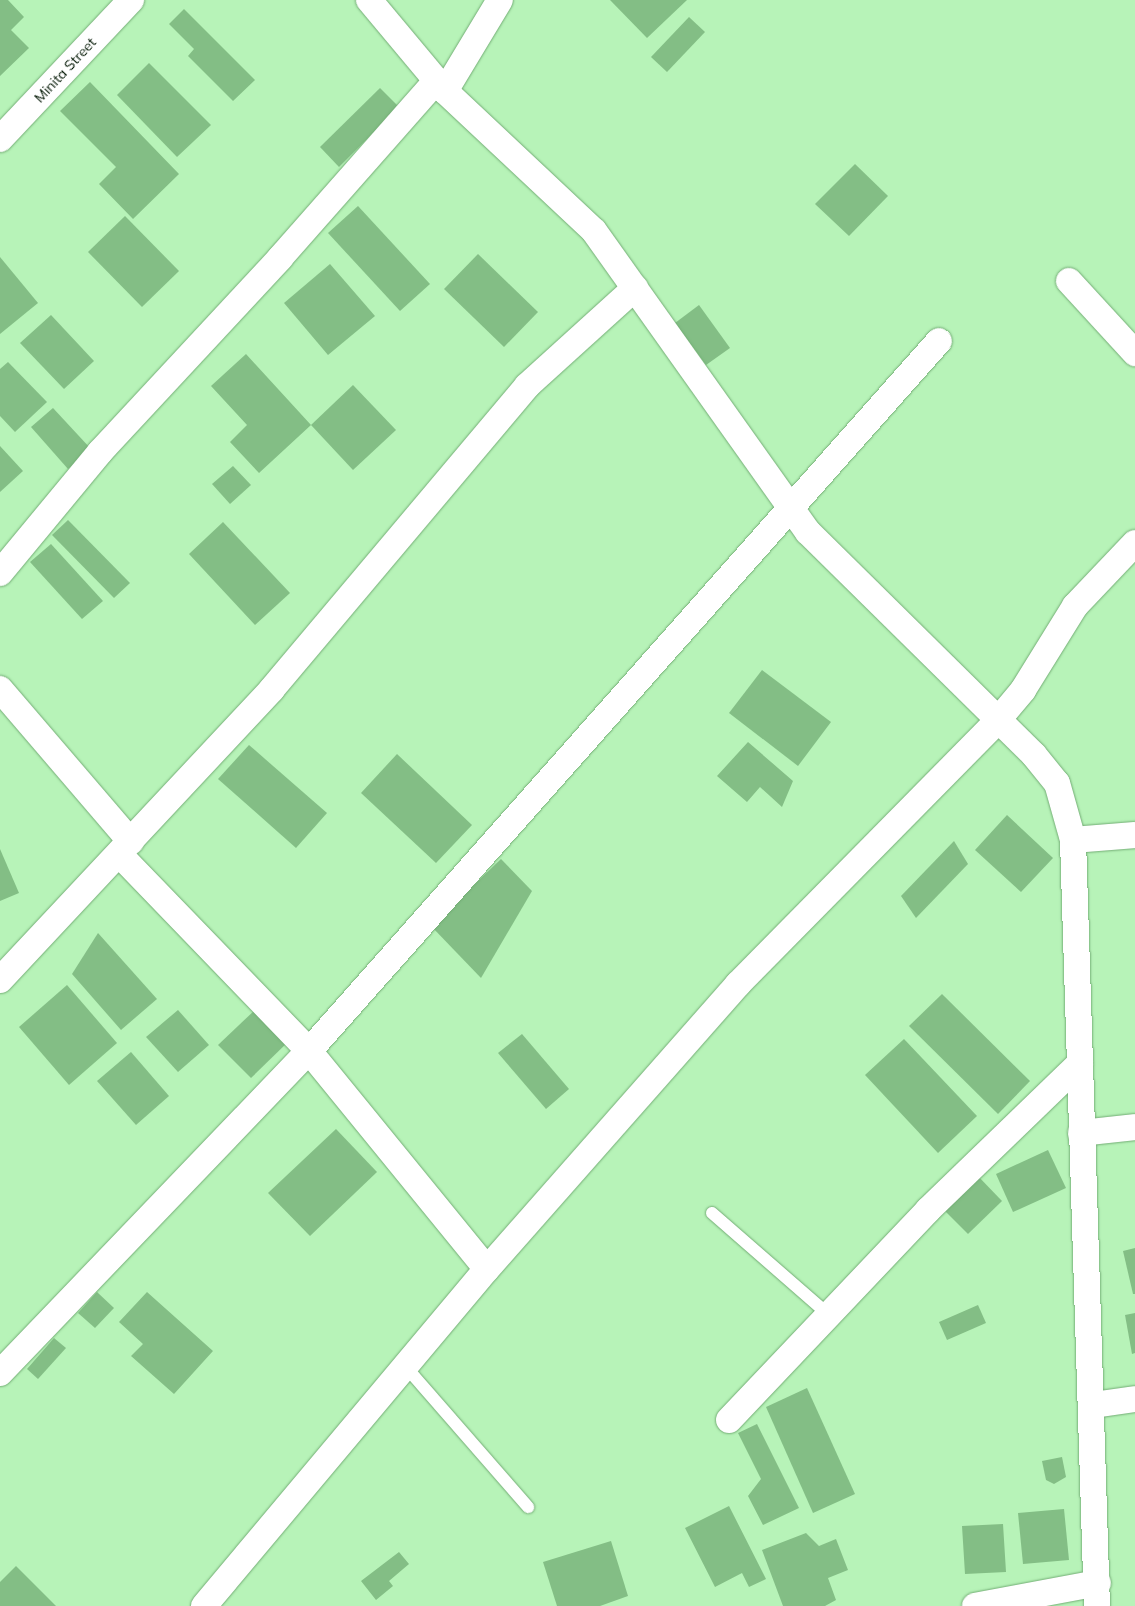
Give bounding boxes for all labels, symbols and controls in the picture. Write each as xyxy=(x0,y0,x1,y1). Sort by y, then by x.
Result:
street label: Minita Street xyxy=(31,34,99,106)

